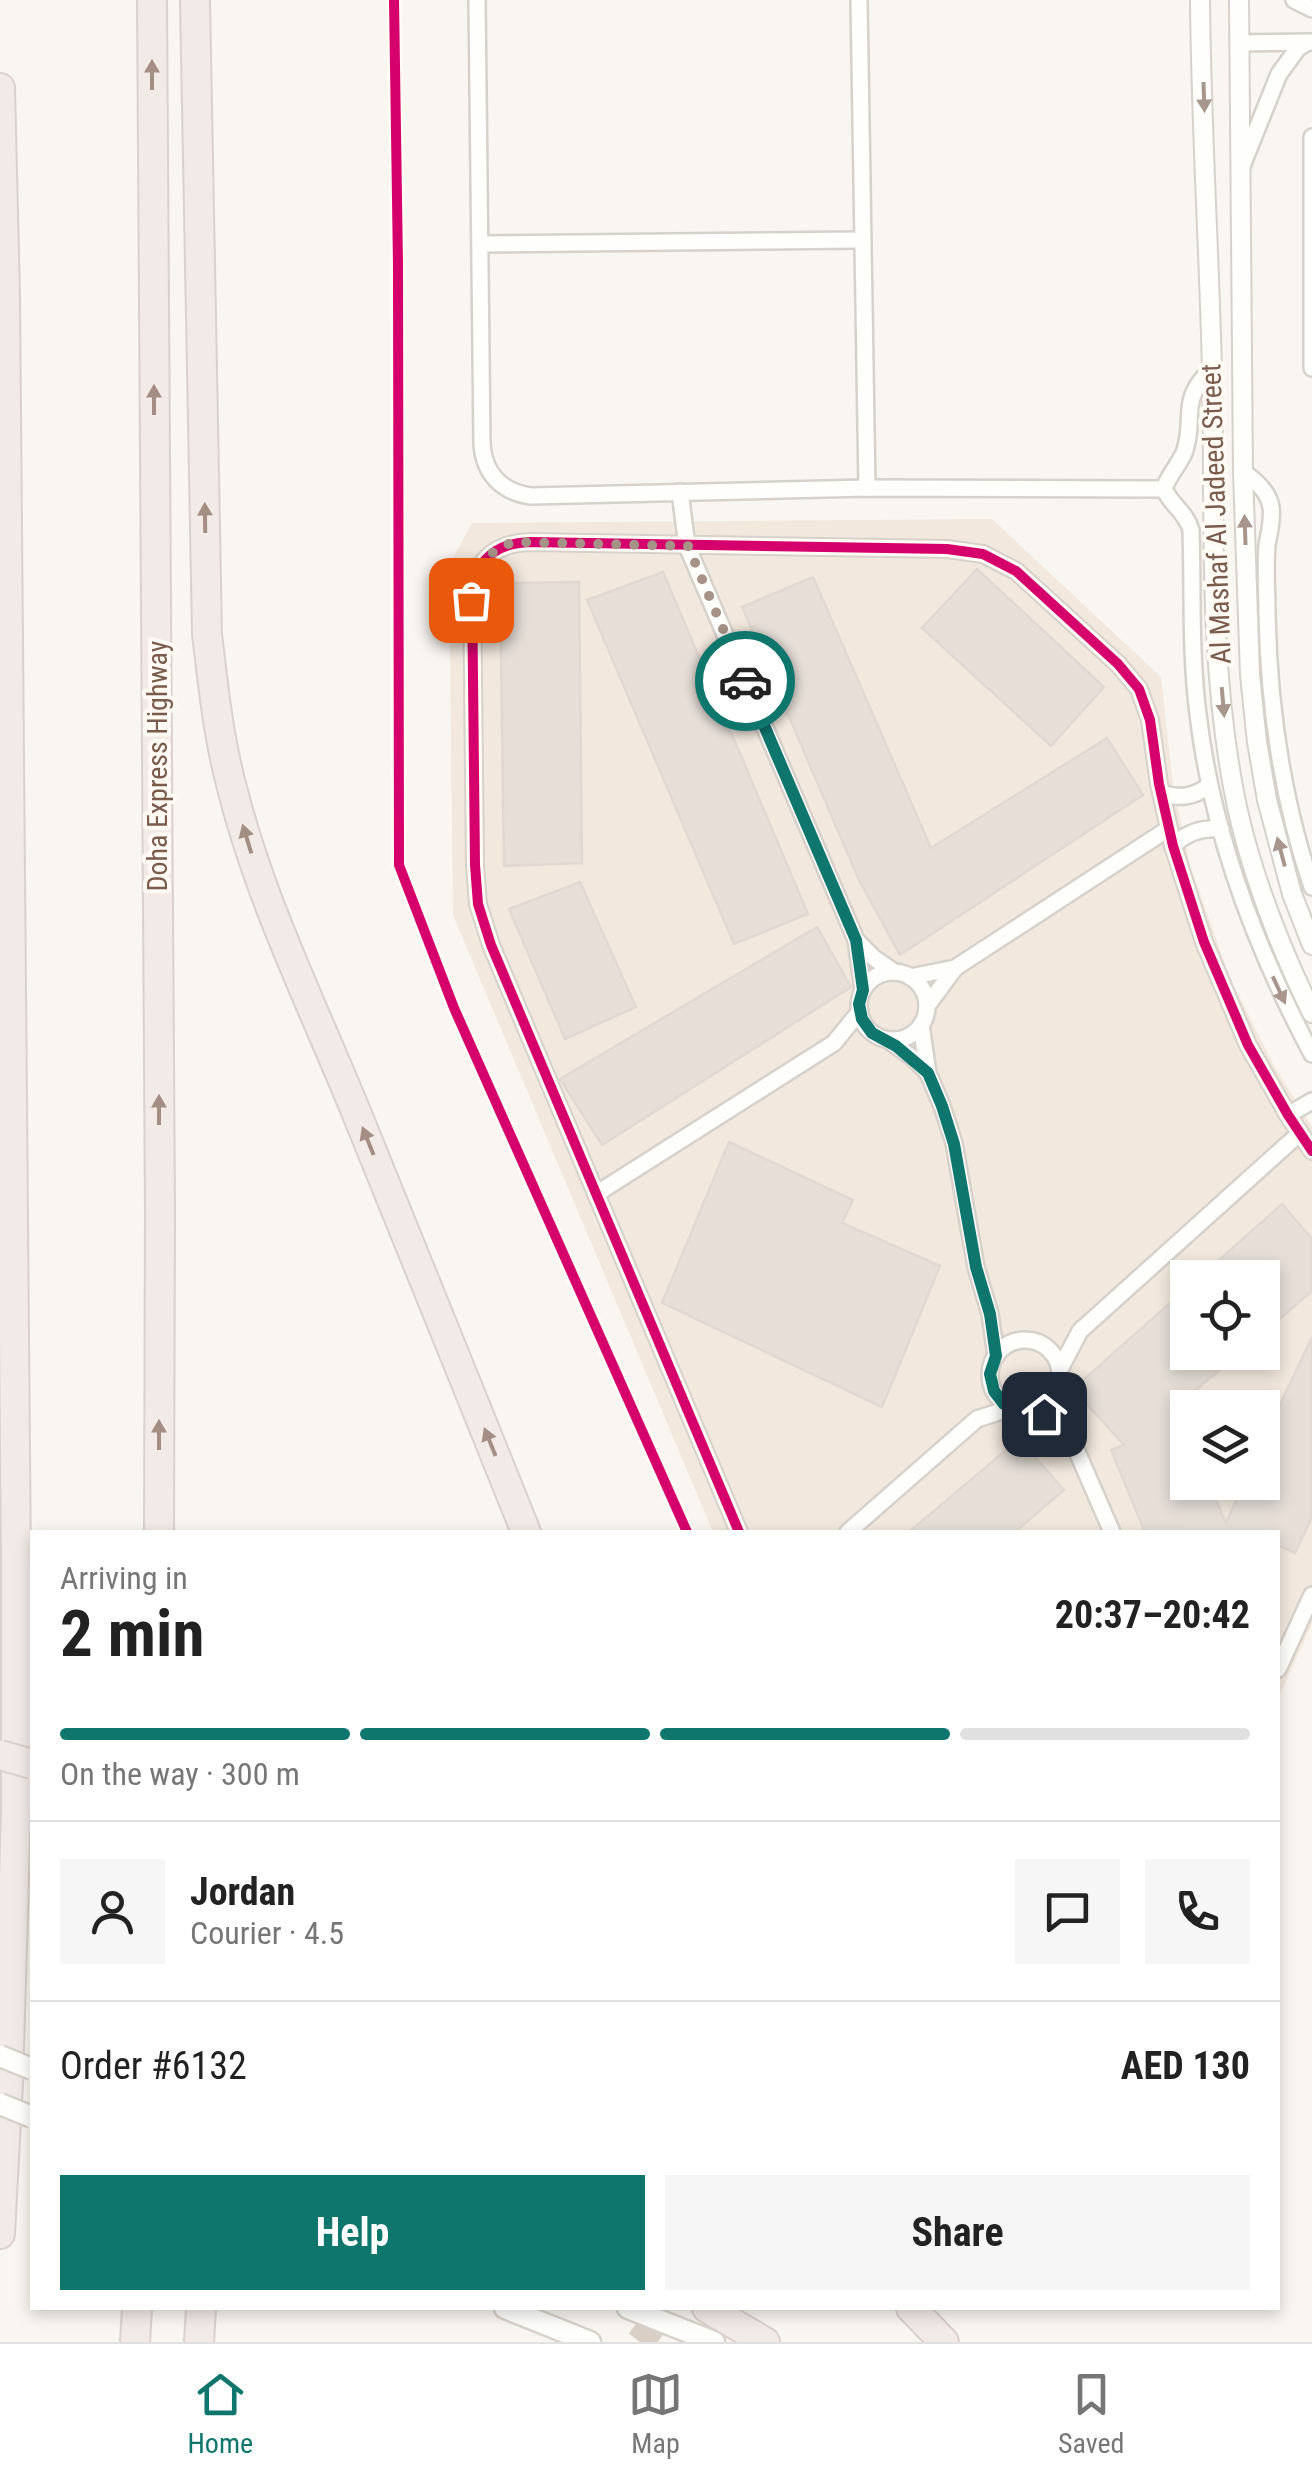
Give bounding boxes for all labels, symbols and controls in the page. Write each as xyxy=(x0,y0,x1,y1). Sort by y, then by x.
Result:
one-way arrow xyxy=(144,59,160,91)
one-way arrow xyxy=(1196,82,1212,114)
street label: Al Mashaf Al Jadeed Street xyxy=(1194,363,1238,665)
one-way arrow xyxy=(146,384,162,416)
one-way arrow xyxy=(196,502,212,534)
one-way arrow xyxy=(1237,514,1253,546)
pin xyxy=(429,558,514,643)
icon: bag xyxy=(444,573,499,628)
courier xyxy=(695,631,795,731)
street label: Doha Express Highway xyxy=(141,640,174,891)
icon: car xyxy=(718,654,773,709)
one-way arrow xyxy=(1215,687,1231,718)
one-way arrow xyxy=(239,823,254,854)
one-way arrow xyxy=(1272,836,1288,867)
one-way arrow xyxy=(1271,976,1288,1005)
one-way arrow xyxy=(151,1094,167,1126)
one-way arrow xyxy=(360,1125,376,1155)
map controls xyxy=(1170,1260,1280,1500)
button: locate xyxy=(1170,1260,1280,1370)
pin xyxy=(1002,1372,1087,1457)
icon: home xyxy=(1017,1387,1072,1442)
button: layers xyxy=(1170,1390,1280,1500)
one-way arrow xyxy=(151,1419,167,1451)
one-way arrow xyxy=(481,1427,497,1457)
text: Arriving in xyxy=(60,1559,188,1597)
text: 20:37–20:42 xyxy=(1055,1593,1250,1637)
text: 2 min xyxy=(60,1596,204,1672)
text: On the way · 300 m xyxy=(60,1755,300,1793)
button: person xyxy=(60,1859,165,1964)
button: chat xyxy=(1015,1859,1120,1964)
button: phone xyxy=(1145,1859,1250,1964)
text: Jordan xyxy=(190,1870,295,1914)
text: Courier · 4.5 xyxy=(190,1914,344,1952)
text: Order #6132 xyxy=(60,2044,247,2088)
text: AED 130 xyxy=(1121,2044,1250,2088)
button: Help xyxy=(60,2175,645,2290)
button: Share xyxy=(665,2175,1250,2290)
tab: Home xyxy=(187,2367,253,2460)
tab: Map xyxy=(628,2367,683,2460)
tab: Saved xyxy=(1058,2367,1125,2460)

